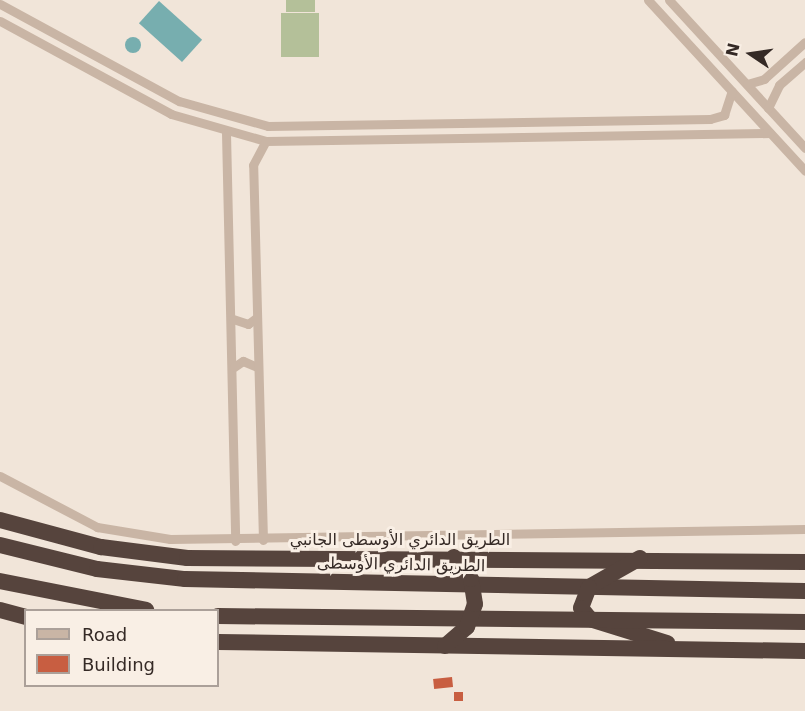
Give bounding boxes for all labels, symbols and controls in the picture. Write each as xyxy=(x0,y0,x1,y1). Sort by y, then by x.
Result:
north arrow xyxy=(721,24,781,84)
text: N xyxy=(722,41,744,59)
street label: الطريق الدائري الأوسطى الجانبي xyxy=(290,530,510,550)
street label: الطريق الدائري الأوسطى xyxy=(317,554,485,576)
legend xyxy=(24,609,219,687)
text: Road xyxy=(82,624,127,645)
text: Building xyxy=(82,654,155,675)

